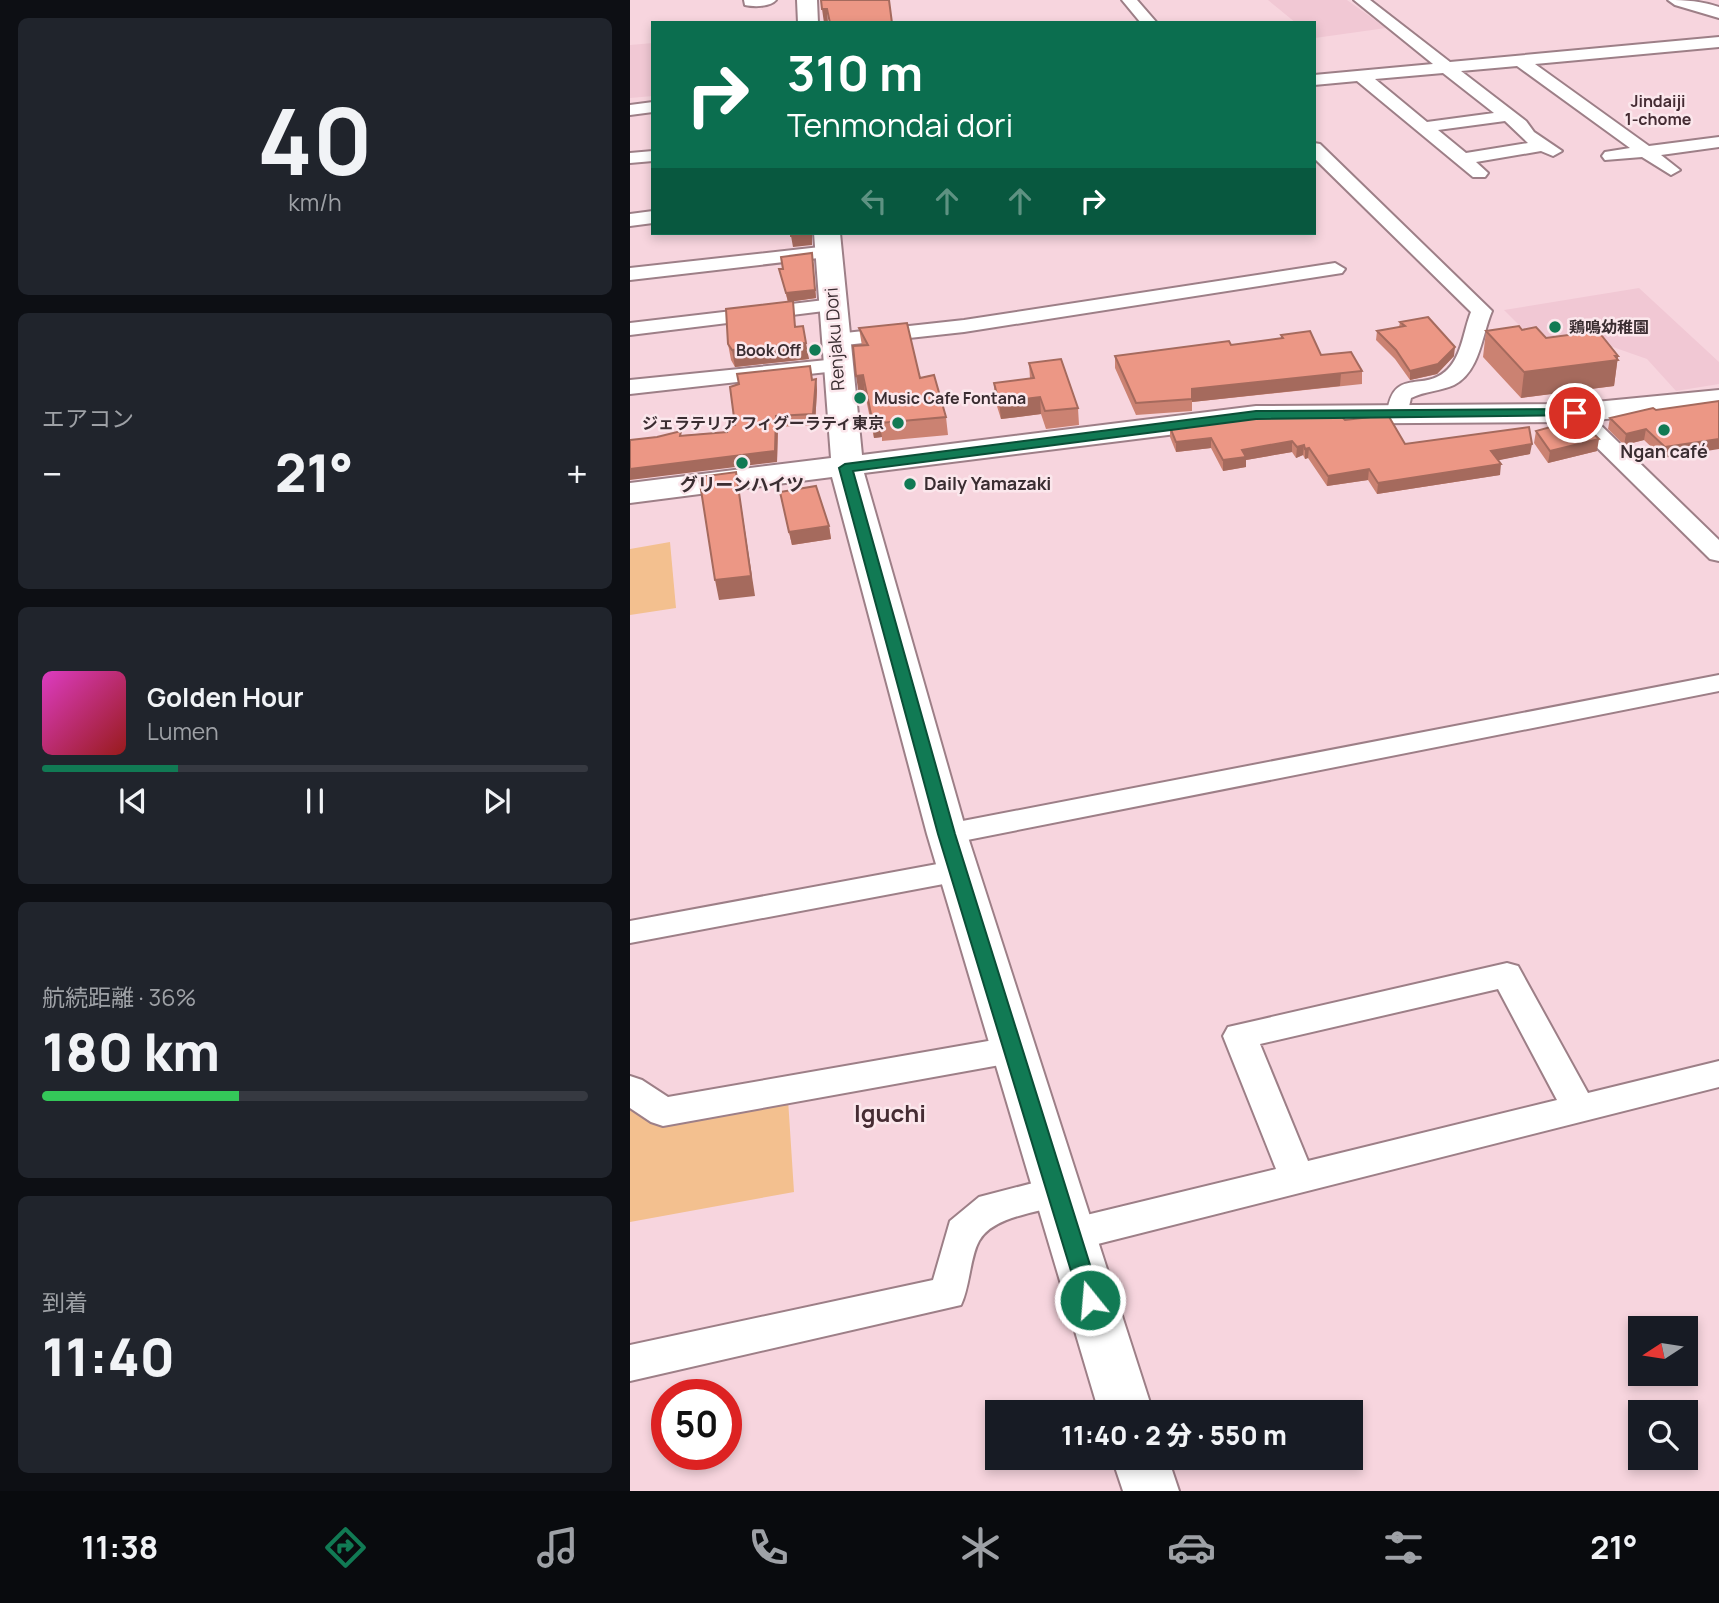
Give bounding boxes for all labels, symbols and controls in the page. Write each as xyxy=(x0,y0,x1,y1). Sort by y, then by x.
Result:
text: 310 m xyxy=(787,39,923,106)
icon: right xyxy=(672,49,763,140)
text: 40 xyxy=(257,78,373,202)
district label: Jindaiji 1-chome xyxy=(1625,90,1692,130)
text: Tenmondai dori xyxy=(787,103,1013,147)
icon: left xyxy=(855,182,893,220)
icon: ahead xyxy=(928,182,966,220)
icon: ahead xyxy=(1001,182,1039,220)
icon: right xyxy=(1074,182,1112,220)
text: km/h xyxy=(288,186,342,218)
street label: Renjaku Dori xyxy=(818,287,850,392)
place label: 鶏鳴幼稚園 xyxy=(1569,316,1649,338)
marker: 鶏鳴幼稚園 xyxy=(1547,319,1563,335)
place label: Book Off xyxy=(736,339,802,361)
marker: Book Off xyxy=(807,342,823,358)
pin xyxy=(1545,383,1605,443)
place label: Music Cafe Fontana xyxy=(874,387,1026,409)
marker: Music Cafe Fontana xyxy=(852,390,868,406)
icon: arrive xyxy=(1556,394,1594,432)
text: エアコン xyxy=(42,402,134,434)
place label: ジェラテリア フィグーラティ東京 xyxy=(642,412,884,434)
marker: ジェラテリア フィグーラティ東京 xyxy=(890,415,906,431)
marker: Ngan café xyxy=(1656,422,1672,438)
text: 21° xyxy=(275,437,354,508)
place label: Ngan café xyxy=(1620,439,1708,463)
text: − xyxy=(42,447,63,499)
text: + xyxy=(566,447,588,499)
marker: グリーンハイツ xyxy=(734,455,750,471)
place label: Daily Yamazaki xyxy=(924,471,1051,495)
place label: グリーンハイツ xyxy=(680,472,804,496)
marker: Daily Yamazaki xyxy=(902,476,918,492)
text: Golden Hour xyxy=(147,679,304,715)
text: Lumen xyxy=(147,715,219,747)
icon: previous xyxy=(114,782,152,820)
icon: pause xyxy=(296,782,334,820)
icon: next xyxy=(478,782,516,820)
text: 航続距離 · 36% xyxy=(42,981,196,1013)
text: 180 km xyxy=(42,1016,220,1087)
district label: Iguchi xyxy=(854,1096,926,1129)
position arrow xyxy=(1053,1263,1127,1337)
text: 到着 xyxy=(42,1286,88,1318)
north arrow xyxy=(1628,1316,1698,1386)
map controls xyxy=(1628,1316,1698,1470)
text: 11:40 xyxy=(42,1321,175,1392)
speed limit sign: 50 xyxy=(651,1379,742,1470)
button: search xyxy=(1628,1400,1698,1470)
text: 11:40 · 2 分 · 550 m xyxy=(1061,1417,1287,1453)
icon: directions xyxy=(321,1523,370,1572)
icon: music xyxy=(533,1523,582,1572)
icon: phone xyxy=(744,1523,793,1572)
icon: climate xyxy=(956,1523,1005,1572)
icon: car xyxy=(1167,1523,1216,1572)
icon: filters xyxy=(1379,1523,1428,1572)
text: 11:38 xyxy=(81,1525,158,1569)
text: 21° xyxy=(1590,1525,1638,1569)

